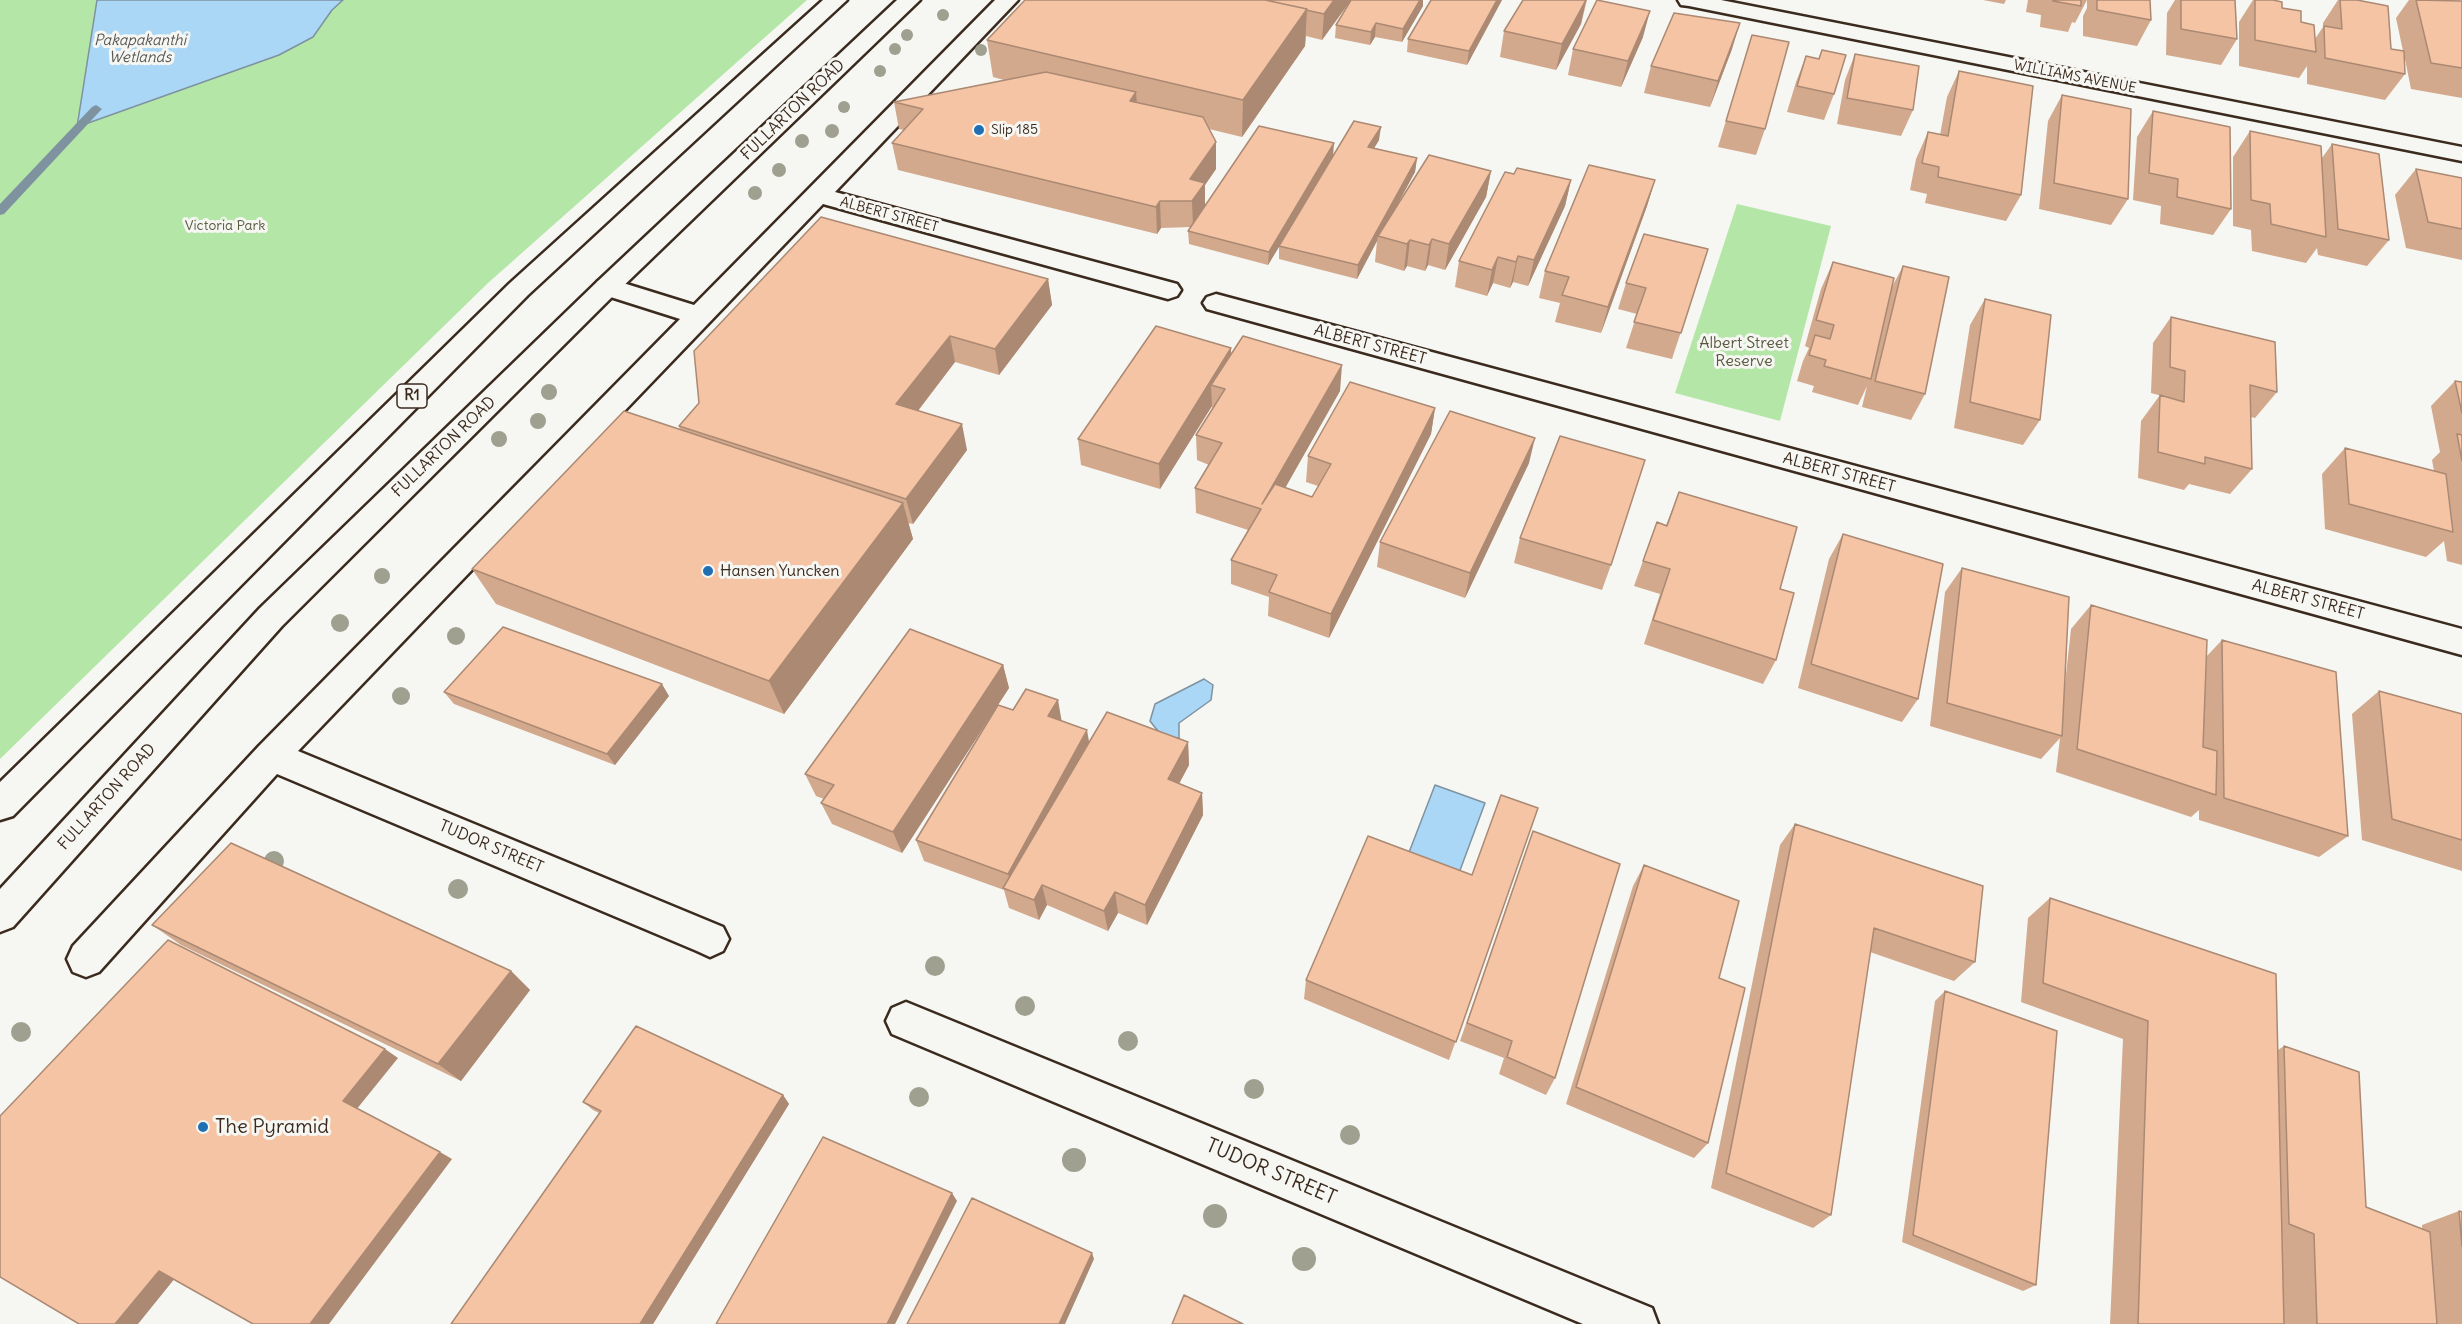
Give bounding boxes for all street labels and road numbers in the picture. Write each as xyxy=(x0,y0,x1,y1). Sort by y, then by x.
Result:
street label: FULLARTON ROAD xyxy=(737,56,849,164)
street label: WILLIAMS AVENUE xyxy=(2012,57,2138,97)
street label: ALBERT STREET xyxy=(838,194,940,236)
street label: ALBERT STREET xyxy=(1312,321,1428,369)
road number: R1 xyxy=(397,384,427,408)
street label: FULLARTON ROAD xyxy=(388,393,500,501)
street label: ALBERT STREET xyxy=(1781,449,1897,497)
street label: ALBERT STREET xyxy=(2250,576,2366,624)
street label: FULLARTON ROAD xyxy=(54,740,160,854)
street label: TUDOR STREET xyxy=(436,816,546,878)
street label: TUDOR STREET xyxy=(1202,1134,1340,1210)

